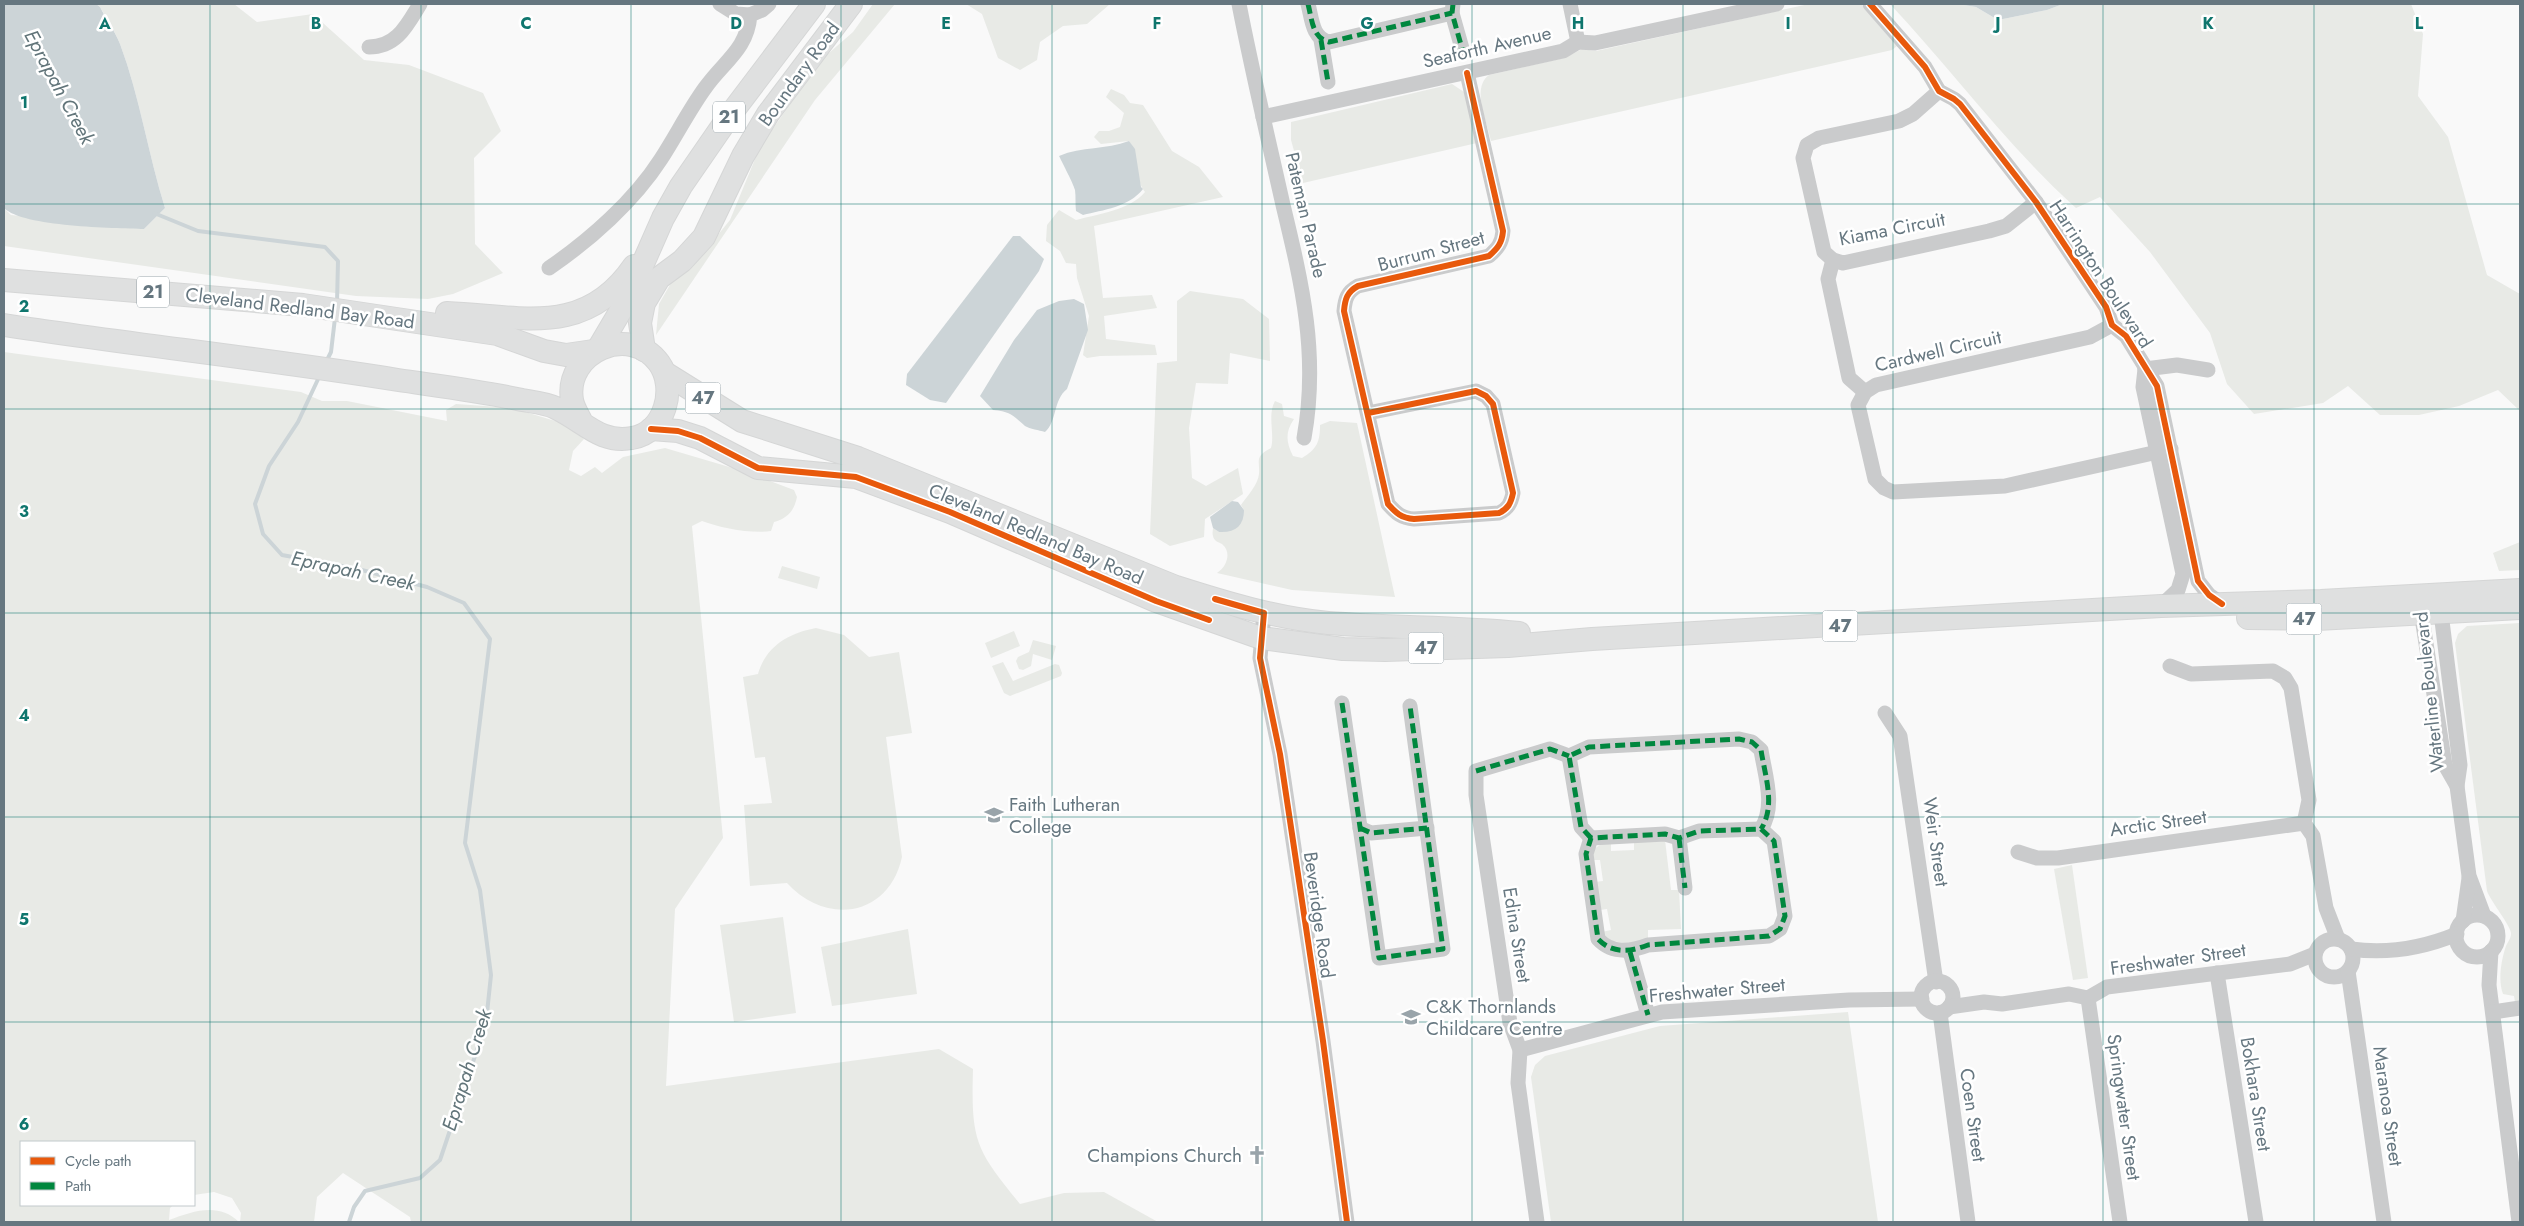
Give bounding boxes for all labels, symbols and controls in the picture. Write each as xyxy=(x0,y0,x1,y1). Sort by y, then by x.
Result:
text: A xyxy=(98,12,111,35)
text: B xyxy=(311,12,321,35)
text: C xyxy=(520,12,532,35)
text: D xyxy=(730,12,742,35)
text: E xyxy=(941,12,951,35)
text: F xyxy=(1153,12,1161,35)
text: G xyxy=(1360,12,1374,35)
text: H xyxy=(1572,12,1584,35)
text: I xyxy=(1785,12,1791,35)
text: J xyxy=(1992,12,2001,35)
text: K xyxy=(2202,12,2214,35)
text: L xyxy=(2415,12,2424,35)
street label: Boundary Road xyxy=(752,16,846,132)
street label: Seaforth Avenue xyxy=(1420,19,1554,75)
water label: Eprapah Creek xyxy=(17,25,102,151)
text: 1 xyxy=(20,91,28,114)
road number: 21 xyxy=(713,101,745,132)
street label: Pateman Parade xyxy=(1278,149,1334,281)
street label: Harrington Boulevard xyxy=(2043,195,2159,353)
street label: Kiama Circuit xyxy=(1837,205,1948,252)
street label: Burrum Street xyxy=(1375,224,1488,278)
road number: 21 xyxy=(137,276,169,308)
street label: Cleveland Redland Bay Road xyxy=(184,281,416,335)
text: 2 xyxy=(19,295,29,318)
street label: Cardwell Circuit xyxy=(1872,323,2004,379)
road number: 47 xyxy=(686,382,720,413)
street label: Cleveland Redland Bay Road xyxy=(925,476,1147,592)
text: 3 xyxy=(19,500,29,523)
water label: Eprapah Creek xyxy=(288,544,419,599)
road number: 47 xyxy=(2286,604,2322,634)
road number: 47 xyxy=(1822,610,1858,642)
street label: Waterline Boulevard xyxy=(2407,610,2451,774)
road number: 47 xyxy=(1408,632,1444,664)
text: 4 xyxy=(18,704,30,727)
place label: Faith Lutheran College xyxy=(1009,791,1120,840)
street label: Weir Street xyxy=(1916,796,1956,889)
street label: Arctic Street xyxy=(2108,803,2209,843)
school or university icon: Faith Lutheran College xyxy=(983,804,1005,826)
street label: Beveridge Road xyxy=(1297,850,1341,980)
street label: Edina Street xyxy=(1496,885,1538,985)
text: 5 xyxy=(19,908,29,931)
street label: Freshwater Street xyxy=(2108,936,2248,982)
street label: Freshwater Street xyxy=(1648,971,1787,1009)
place label: C&K Thornlands Childcare Centre xyxy=(1426,993,1563,1042)
water label: Eprapah Creek xyxy=(435,1004,500,1134)
school or university icon: C&K Thornlands Childcare Centre xyxy=(1400,1006,1422,1028)
street label: Springwater Street xyxy=(2100,1032,2148,1182)
street label: Bokhara Street xyxy=(2234,1035,2278,1153)
street label: Maranoa Street xyxy=(2366,1044,2410,1168)
street label: Coen Street xyxy=(1953,1066,1993,1164)
text: 6 xyxy=(19,1113,29,1136)
legend xyxy=(20,1141,195,1206)
place label: Champions Church xyxy=(1087,1142,1242,1169)
church icon: Champions Church xyxy=(1246,1144,1268,1166)
text: Cycle path xyxy=(65,1150,132,1172)
text: Path xyxy=(65,1175,91,1197)

